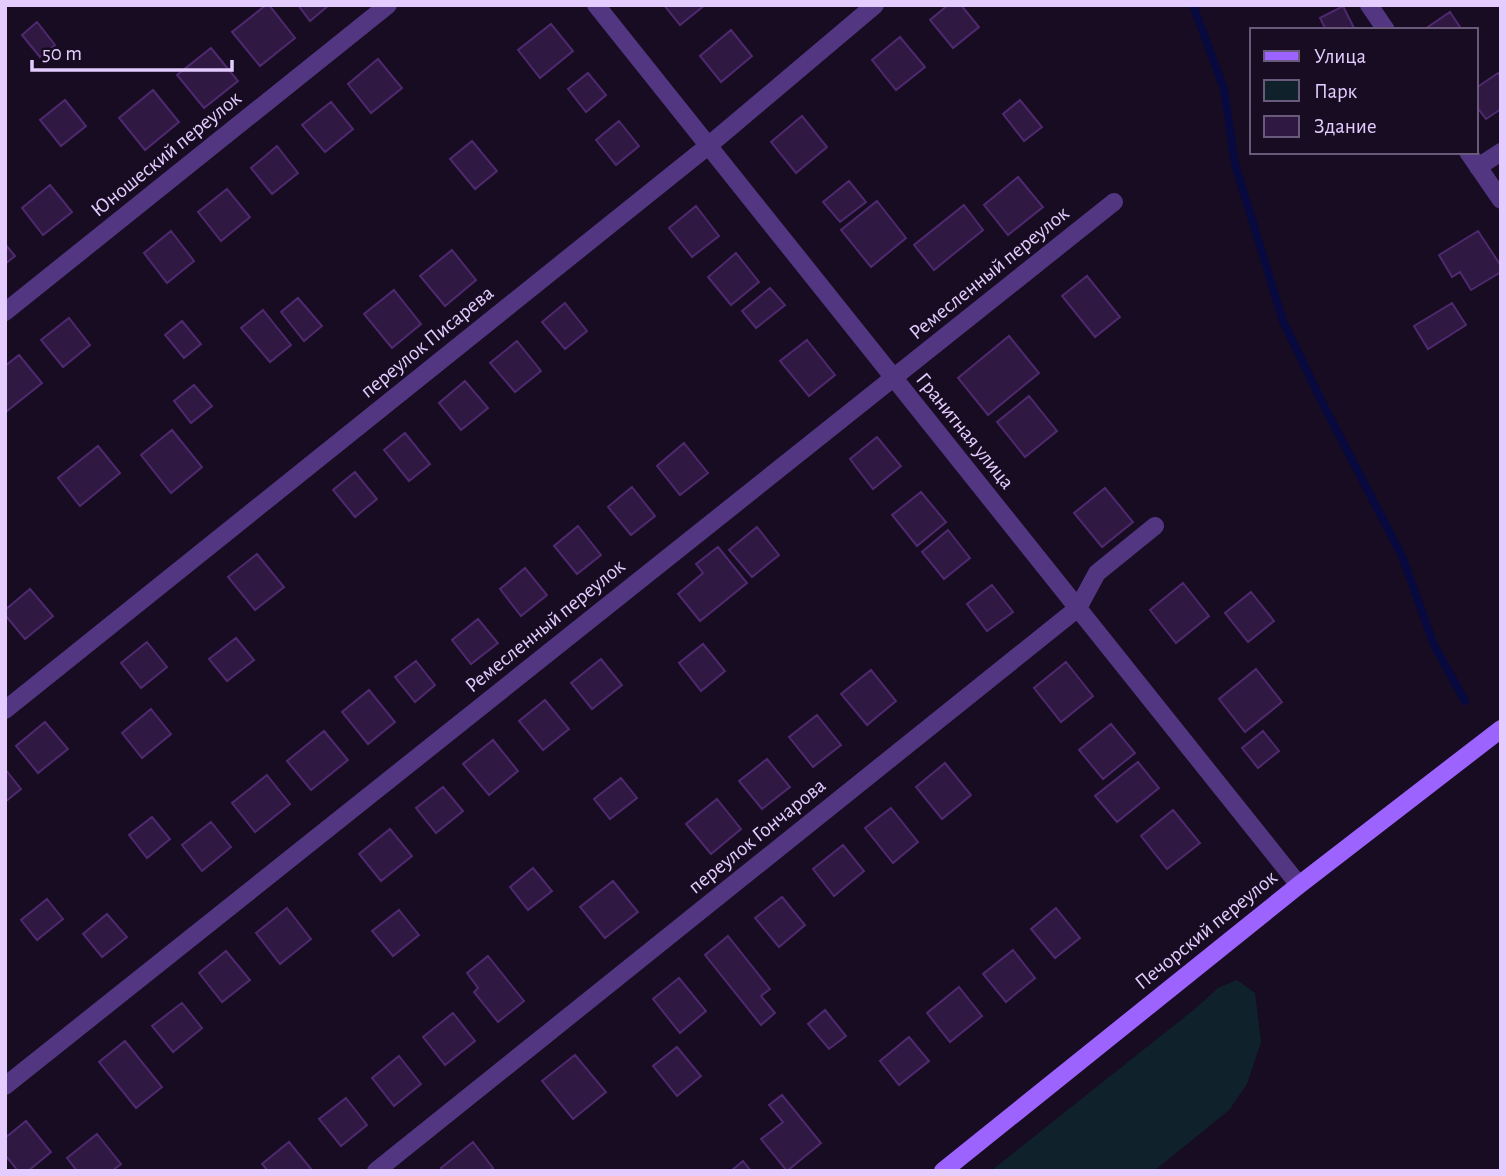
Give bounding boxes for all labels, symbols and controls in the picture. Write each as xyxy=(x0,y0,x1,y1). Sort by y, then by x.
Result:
scale bar xyxy=(32,28,231,72)
legend xyxy=(1250,28,1478,154)
text: 50 m xyxy=(42,43,82,64)
text: Улица xyxy=(1314,46,1367,67)
text: Парк xyxy=(1314,81,1358,102)
street label: Юношеский переулок xyxy=(87,87,245,221)
text: Здание xyxy=(1314,116,1377,137)
street label: Ремесленный переулок xyxy=(905,202,1073,344)
street label: переулок Писарева xyxy=(356,282,498,402)
street label: Гранитная улица xyxy=(912,369,1018,493)
street label: Ремесленный переулок xyxy=(461,555,629,697)
street label: переулок Гончарова xyxy=(684,774,830,898)
street label: Печорский переулок xyxy=(1131,866,1281,994)

